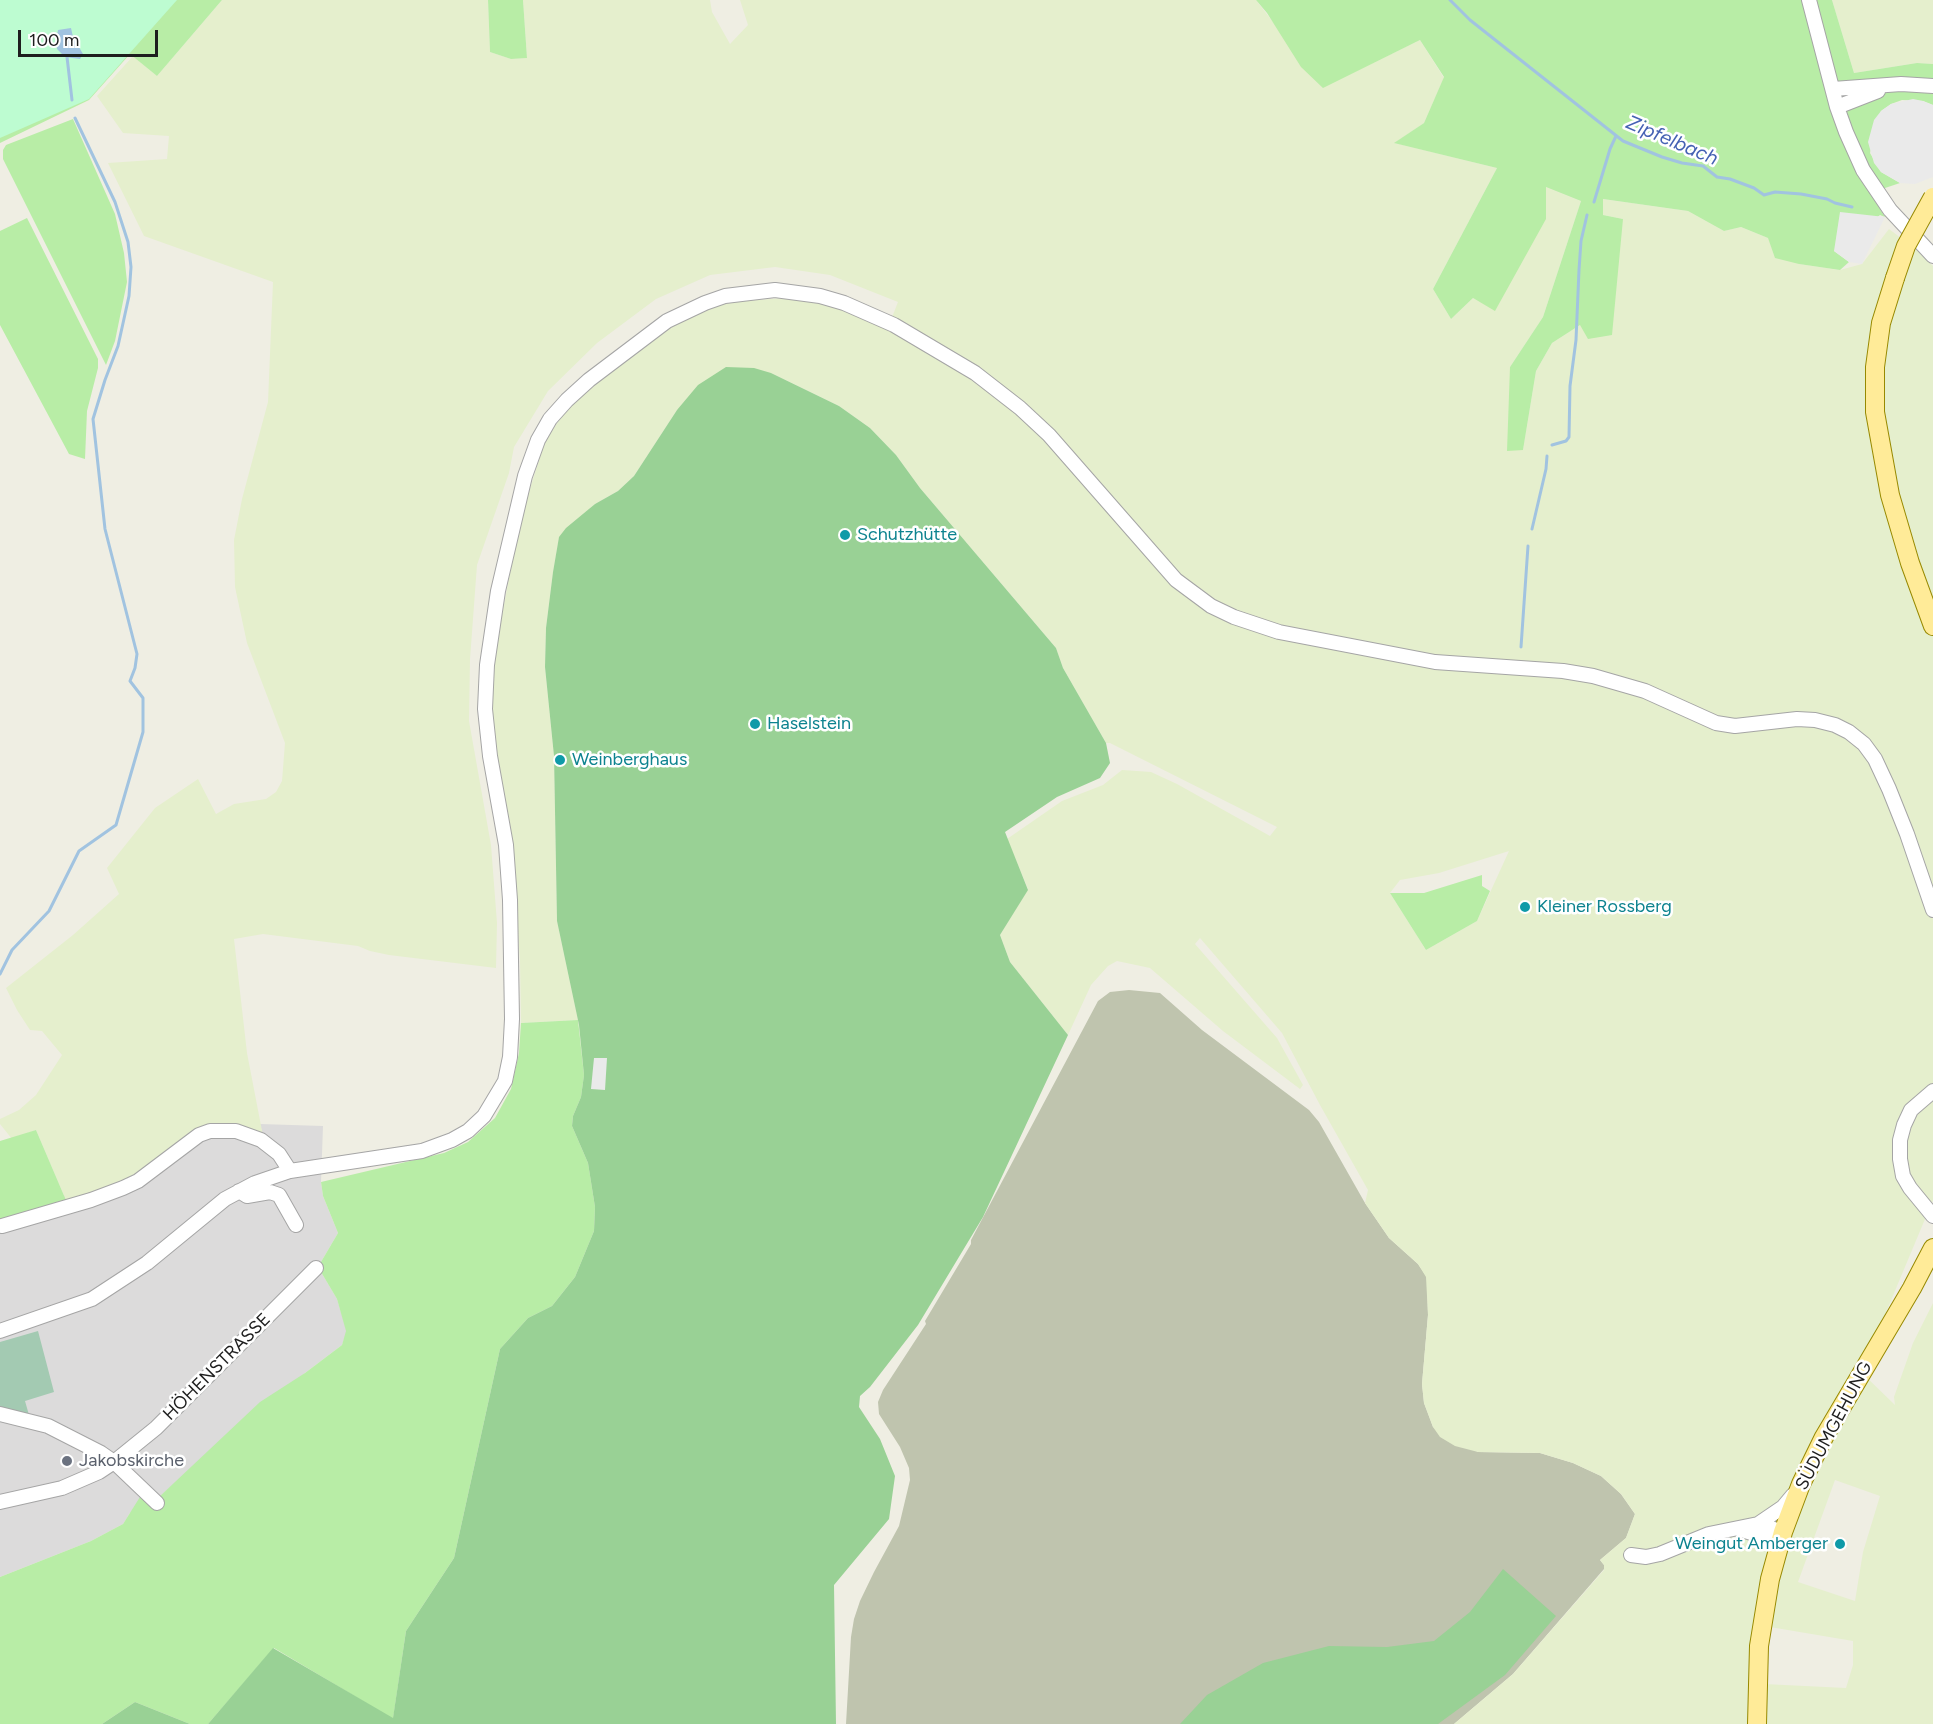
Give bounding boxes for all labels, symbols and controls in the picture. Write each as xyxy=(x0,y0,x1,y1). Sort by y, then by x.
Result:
scale bar xyxy=(21,18,160,56)
text: 100 m xyxy=(29,29,79,51)
water label: Zipfelbach xyxy=(1622,111,1722,171)
place label: Schutzhütte xyxy=(857,524,957,546)
marker: Schutzhütte xyxy=(838,528,852,542)
place label: Haselstein xyxy=(767,713,851,735)
marker: Haselstein xyxy=(748,717,762,731)
place label: Weinberghaus xyxy=(572,749,687,771)
marker: Weinberghaus xyxy=(553,753,567,767)
place label: Kleiner Rossberg xyxy=(1537,896,1672,918)
marker: Kleiner Rossberg xyxy=(1518,900,1532,914)
street label: HÖHENSTRASSE xyxy=(159,1309,275,1425)
street label: SÜDUMGEHUNG xyxy=(1791,1358,1877,1494)
place label: Jakobskirche xyxy=(79,1450,184,1472)
marker: Jakobskirche xyxy=(60,1454,74,1468)
place label: Weingut Amberger xyxy=(1675,1533,1828,1555)
marker: Weingut Amberger xyxy=(1833,1537,1847,1551)

